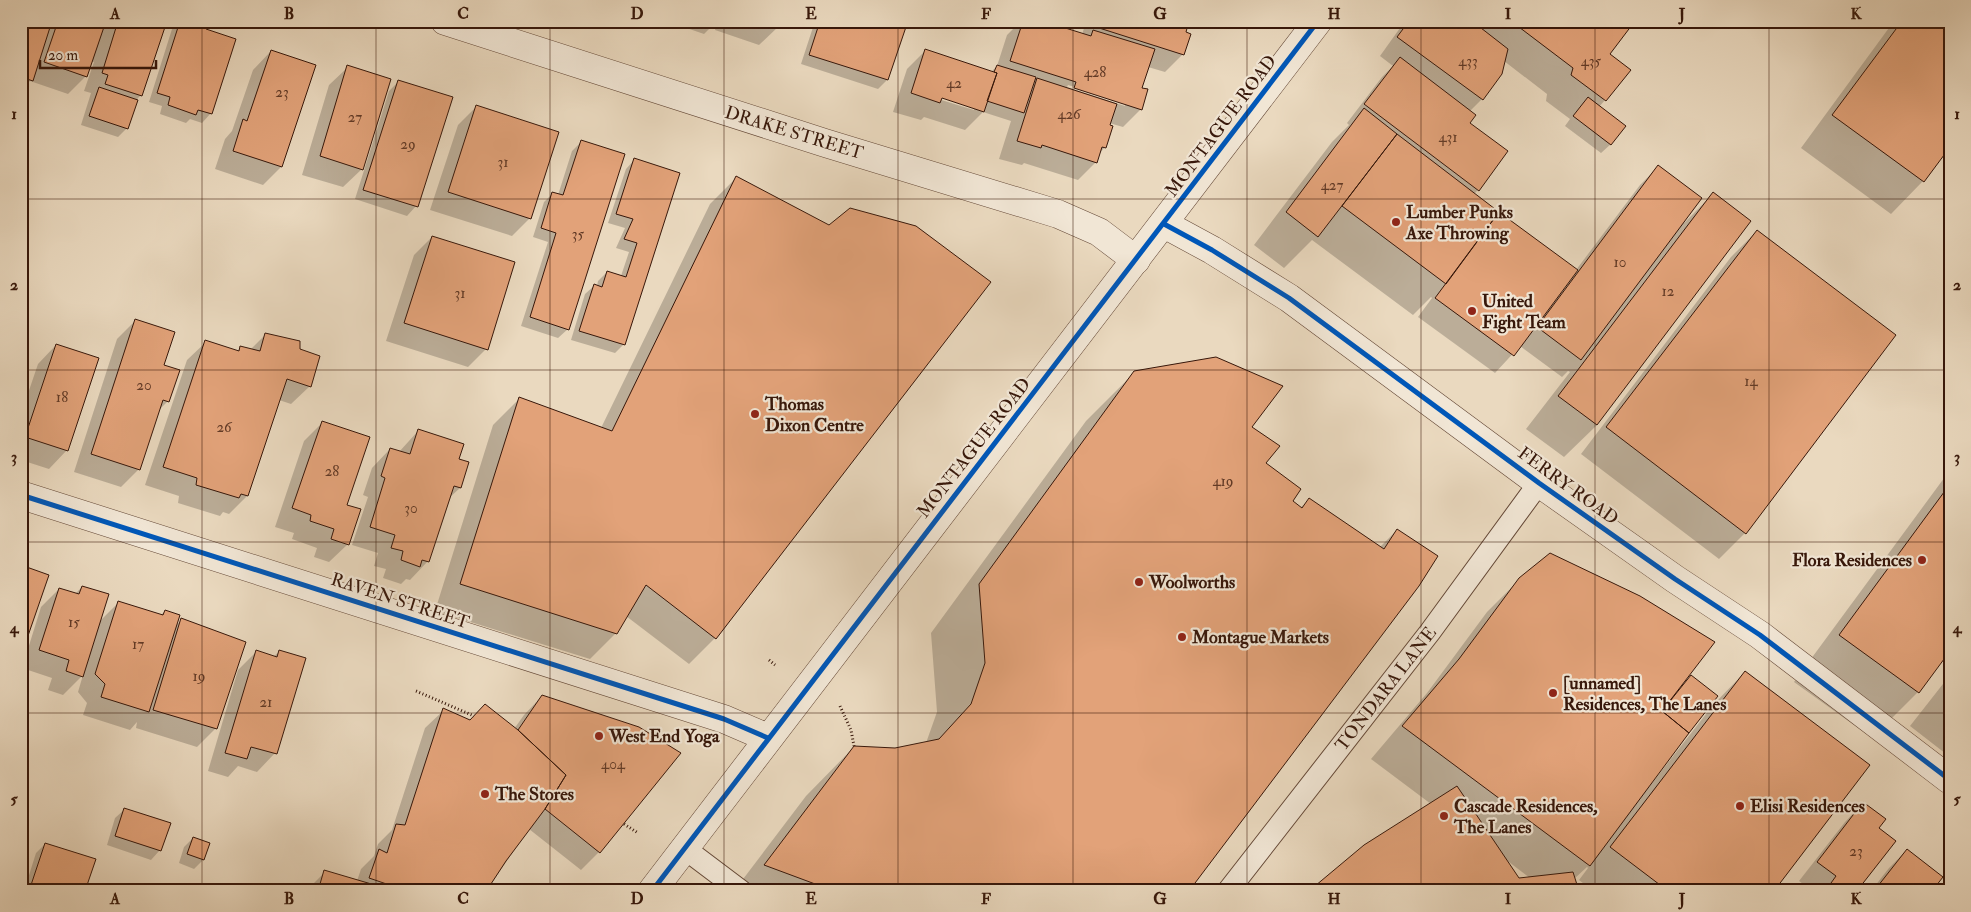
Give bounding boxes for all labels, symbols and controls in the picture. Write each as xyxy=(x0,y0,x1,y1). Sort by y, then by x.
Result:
text: A xyxy=(109,4,121,24)
text: B xyxy=(284,4,294,24)
text: C xyxy=(457,4,469,24)
text: D xyxy=(630,4,644,24)
text: E xyxy=(805,4,817,24)
text: F xyxy=(981,4,991,24)
text: G xyxy=(1153,4,1167,24)
text: H xyxy=(1327,4,1341,24)
text: I xyxy=(1505,4,1512,24)
text: J xyxy=(1678,4,1686,25)
text: K xyxy=(1850,4,1862,24)
scale bar xyxy=(40,38,156,70)
text: 20 m xyxy=(48,46,78,65)
street label: MONTAGUE ROAD xyxy=(1160,50,1282,202)
house number: 433 xyxy=(1458,52,1478,71)
house number: 435 xyxy=(1581,52,1602,71)
house number: 428 xyxy=(1084,63,1106,82)
house number: 42 xyxy=(946,74,962,93)
house number: 23 xyxy=(275,83,289,102)
street label: DRAKE STREET xyxy=(722,101,867,165)
text: 1 xyxy=(11,104,17,124)
text: 1 xyxy=(1954,104,1960,124)
house number: 426 xyxy=(1057,105,1082,124)
house number: 27 xyxy=(348,108,362,127)
house number: 431 xyxy=(1438,128,1458,147)
house number: 29 xyxy=(400,135,416,154)
house number: 31 xyxy=(497,153,509,172)
house number: 427 xyxy=(1321,176,1343,195)
place label: Lumber Punks Axe Throwing xyxy=(1405,201,1513,245)
marker: Lumber Punks Axe Throwing xyxy=(1390,216,1402,228)
house number: 35 xyxy=(572,225,585,244)
house number: 10 xyxy=(1614,253,1626,272)
text: 2 xyxy=(10,275,18,295)
text: 2 xyxy=(1953,275,1961,295)
house number: 12 xyxy=(1662,282,1675,301)
house number: 31 xyxy=(454,284,466,303)
place label: United Fight Team xyxy=(1482,290,1567,334)
marker: United Fight Team xyxy=(1466,305,1478,317)
house number: 14 xyxy=(1744,372,1759,391)
street label: MONTAGUE ROAD xyxy=(912,373,1036,523)
house number: 20 xyxy=(136,376,152,395)
house number: 18 xyxy=(56,388,68,407)
place label: Thomas Dixon Centre xyxy=(764,393,864,437)
marker: Thomas Dixon Centre xyxy=(749,408,761,420)
house number: 26 xyxy=(216,418,233,437)
street label: FERRY ROAD xyxy=(1513,442,1623,530)
text: 3 xyxy=(11,447,17,467)
text: 3 xyxy=(1954,447,1960,467)
house number: 28 xyxy=(325,462,339,481)
house number: 419 xyxy=(1212,472,1234,491)
house number: 30 xyxy=(404,499,418,518)
place label: Flora Residences xyxy=(1792,549,1912,572)
marker: Flora Residences xyxy=(1916,554,1928,566)
street label: RAVEN STREET xyxy=(328,568,473,634)
place label: Woolworths xyxy=(1148,571,1235,594)
marker: Woolworths xyxy=(1133,576,1145,588)
house number: 15 xyxy=(68,613,80,632)
text: 4 xyxy=(9,618,20,638)
text: 4 xyxy=(1952,618,1963,638)
street label: TONDARA LANE xyxy=(1330,622,1442,756)
place label: Montague Markets xyxy=(1191,626,1329,649)
marker: Montague Markets xyxy=(1176,631,1188,643)
house number: 17 xyxy=(132,635,144,654)
house number: 19 xyxy=(193,667,205,686)
place label: [unnamed] Residences, The Lanes xyxy=(1563,672,1726,716)
marker: [unnamed] Residences, The Lanes xyxy=(1547,687,1559,699)
house number: 21 xyxy=(260,693,272,712)
place label: West End Yoga xyxy=(608,725,720,748)
marker: West End Yoga xyxy=(593,730,605,742)
house number: 404 xyxy=(601,755,626,774)
place label: The Stores xyxy=(494,783,574,806)
marker: The Stores xyxy=(479,788,491,800)
text: 5 xyxy=(10,789,18,809)
text: 5 xyxy=(1953,789,1961,809)
place label: Cascade Residences, The Lanes xyxy=(1453,795,1598,839)
place label: Elisi Residences xyxy=(1750,795,1865,818)
marker: Elisi Residences xyxy=(1734,800,1746,812)
marker: Cascade Residences, The Lanes xyxy=(1438,810,1450,822)
house number: 23 xyxy=(1849,842,1863,861)
text: A xyxy=(109,889,121,909)
text: B xyxy=(284,889,294,909)
text: C xyxy=(457,889,469,909)
text: D xyxy=(630,889,644,909)
text: E xyxy=(805,889,817,909)
text: F xyxy=(981,889,991,909)
text: G xyxy=(1153,889,1167,909)
text: H xyxy=(1327,889,1341,909)
text: I xyxy=(1505,889,1512,909)
text: J xyxy=(1678,889,1686,910)
text: K xyxy=(1850,889,1862,909)

